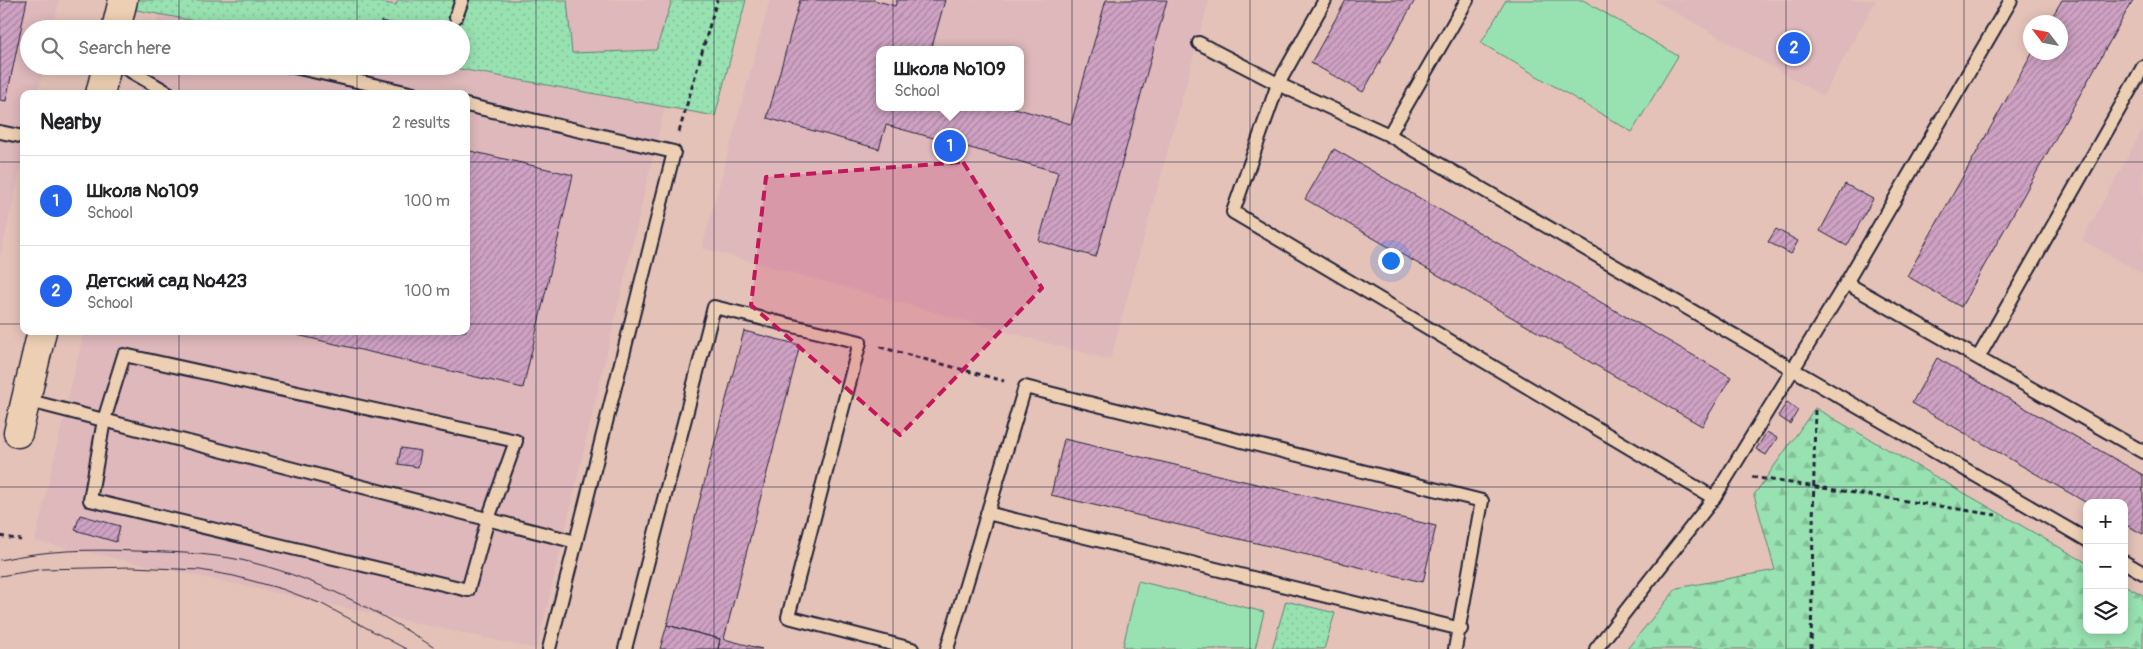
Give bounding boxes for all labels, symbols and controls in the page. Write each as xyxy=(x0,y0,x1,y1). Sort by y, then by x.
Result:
north arrow xyxy=(2023,15,2068,60)
search box xyxy=(20,20,470,75)
pin: 2 xyxy=(1778,29,1810,67)
icon: search xyxy=(38,34,66,62)
text: Search here xyxy=(78,36,171,60)
popup xyxy=(876,46,1024,111)
text: Школа №109 xyxy=(894,57,1006,81)
text: School xyxy=(894,81,940,101)
text: Nearby xyxy=(40,109,101,136)
text: 2 results xyxy=(392,113,450,133)
pin: 1 xyxy=(934,127,966,165)
text: Школа №109 xyxy=(87,179,199,203)
text: 1 xyxy=(53,191,59,211)
text: 100 m xyxy=(404,191,450,211)
text: School xyxy=(87,203,133,223)
your location xyxy=(1378,248,1404,274)
text: Детский сад №423 xyxy=(87,269,247,293)
text: 2 xyxy=(52,281,60,301)
text: 100 m xyxy=(404,281,450,301)
text: School xyxy=(87,293,133,313)
map controls xyxy=(2083,499,2128,634)
button: + xyxy=(2083,499,2128,544)
button: − xyxy=(2083,544,2128,589)
button: layers xyxy=(2083,589,2128,634)

